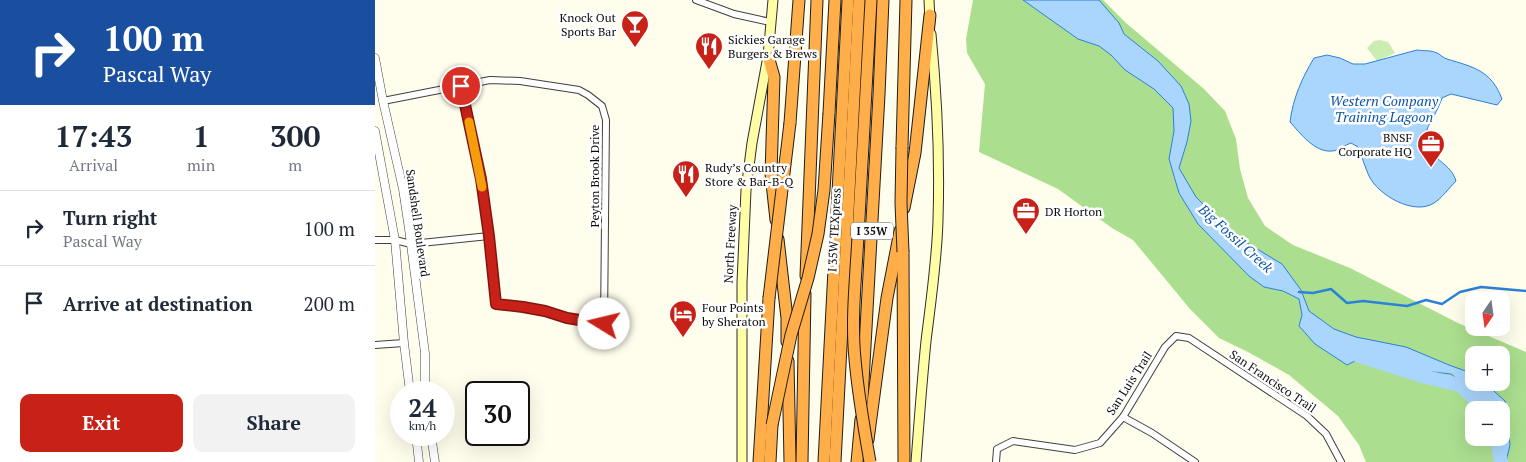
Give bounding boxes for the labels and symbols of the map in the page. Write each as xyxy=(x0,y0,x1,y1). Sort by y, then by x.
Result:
bar icon: Knock Out Sports Bar xyxy=(620,9,650,48)
place label: Knock Out Sports Bar xyxy=(560,10,617,39)
restaurant icon: Sickies Garage Burgers & Brews xyxy=(694,31,724,70)
place label: Sickies Garage Burgers & Brews xyxy=(728,32,817,61)
pin xyxy=(440,65,482,107)
water label: Western Company Training Lagoon xyxy=(1330,91,1439,126)
street label: Peyton Brook Drive xyxy=(587,125,602,227)
office icon: BNSF Corporate HQ xyxy=(1416,129,1446,168)
place label: BNSF Corporate HQ xyxy=(1338,130,1413,159)
restaurant icon: Rudy’s Country Store & Bar-B-Q xyxy=(671,159,701,198)
place label: Rudy’s Country Store & Bar-B-Q xyxy=(705,160,795,189)
street label: Sandshell Boulevard xyxy=(403,168,433,278)
street label: I 35W TEXpress xyxy=(824,187,844,273)
office icon: DR Horton xyxy=(1011,196,1041,235)
water label: Big Fossil Creek xyxy=(1194,199,1277,277)
street label: North Freeway xyxy=(720,203,740,284)
place label: DR Horton xyxy=(1045,204,1102,219)
road number: I 35W xyxy=(851,222,893,240)
north arrow xyxy=(1465,291,1510,336)
position arrow xyxy=(577,297,629,349)
hotel icon: Four Points by Sheraton xyxy=(668,299,698,338)
place label: Four Points by Sheraton xyxy=(702,300,766,329)
street label: San Francisco Trail xyxy=(1227,346,1319,416)
street label: San Luis Trail xyxy=(1103,348,1155,418)
speed limit sign: 30 xyxy=(465,381,530,446)

